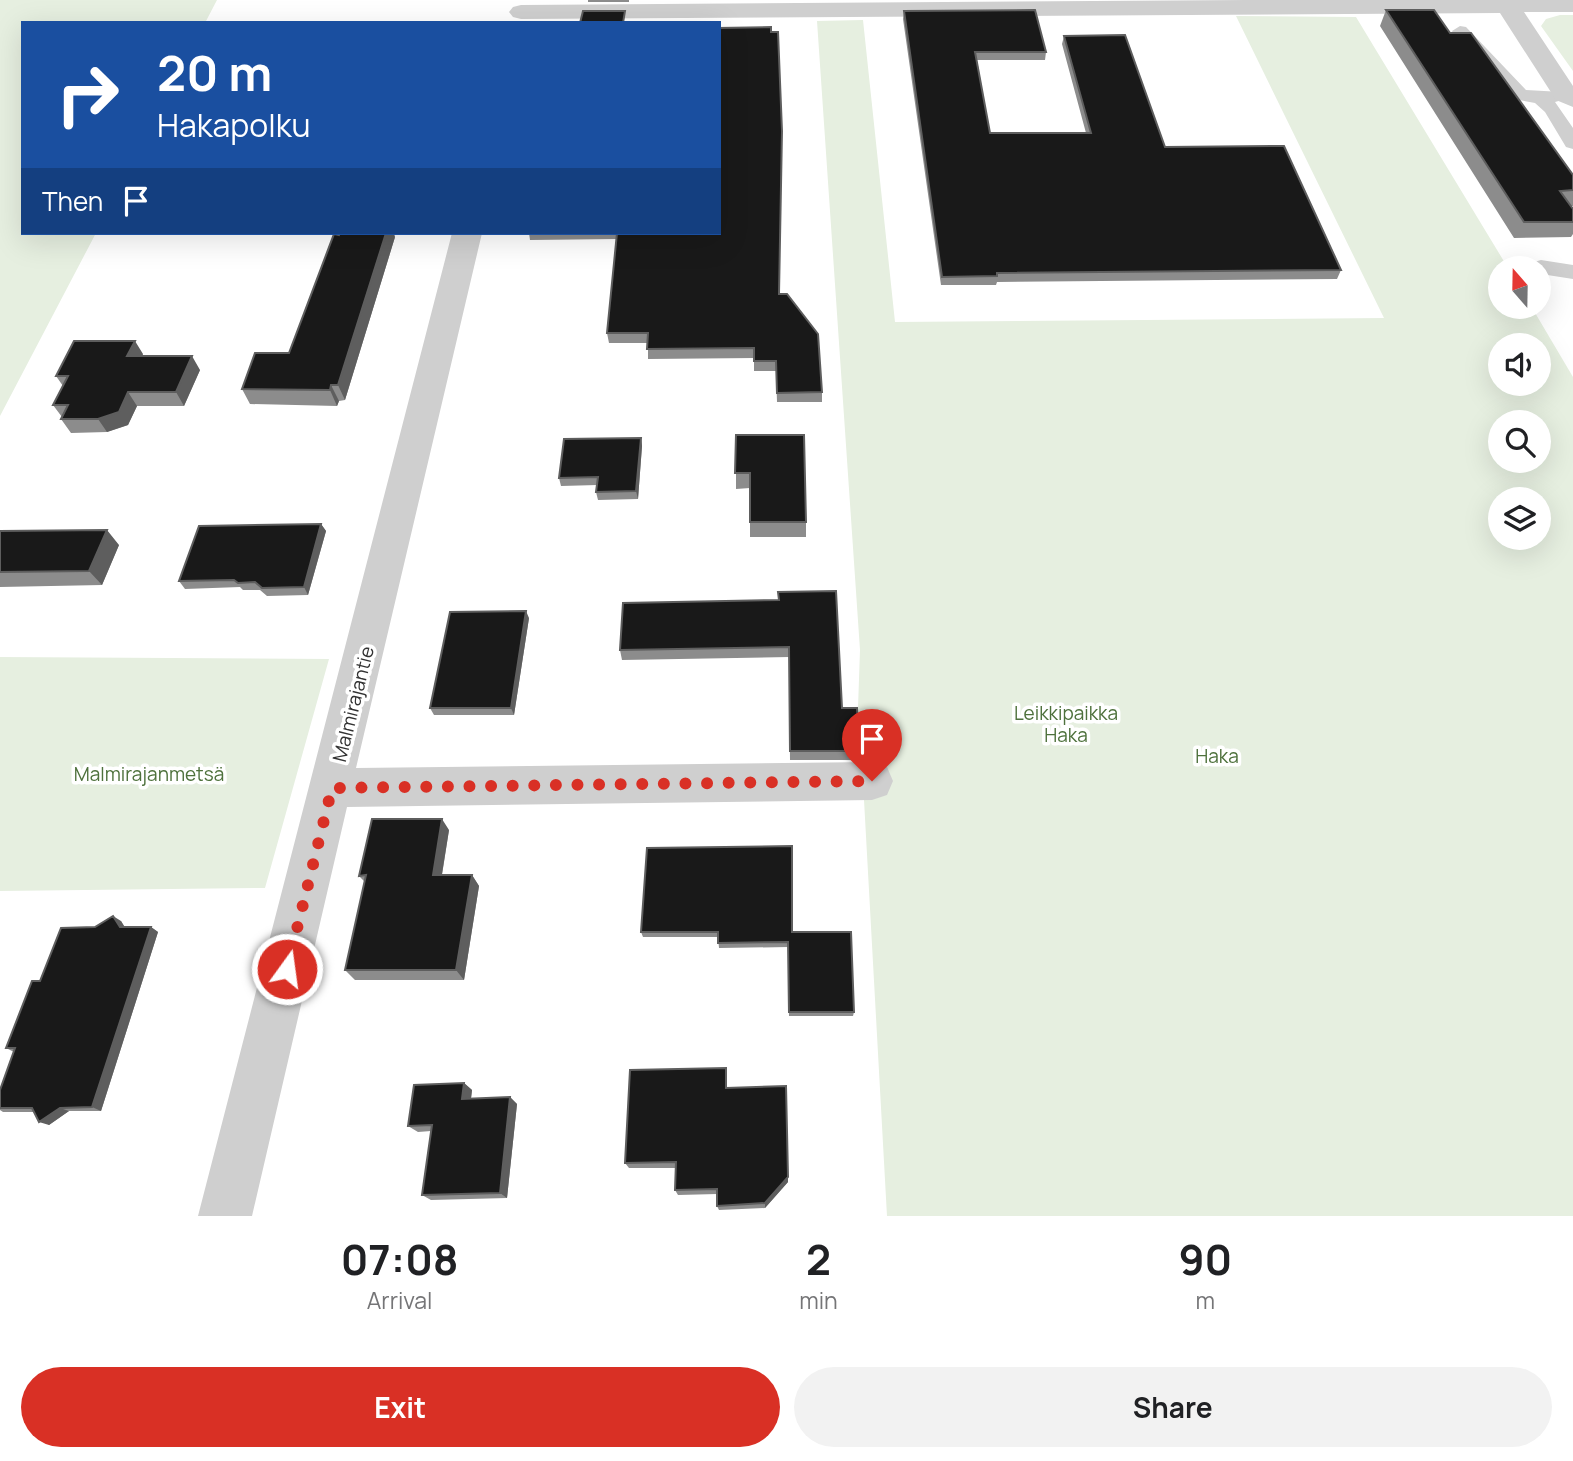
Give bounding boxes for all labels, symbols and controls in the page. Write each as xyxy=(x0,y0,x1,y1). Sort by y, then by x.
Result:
text: 20 m xyxy=(157,39,272,106)
icon: right xyxy=(42,49,133,140)
text: Hakapolku xyxy=(157,103,311,147)
icon: arrive xyxy=(117,182,155,220)
text: Then xyxy=(42,183,103,219)
north arrow xyxy=(1488,256,1550,318)
map controls xyxy=(1488,256,1551,550)
button: sound xyxy=(1488,333,1551,396)
button: search xyxy=(1488,410,1551,473)
button: layers xyxy=(1488,487,1551,550)
street label: Malmirajantie xyxy=(326,643,380,765)
park label: Leikkipaikka Haka xyxy=(1014,700,1118,748)
pin xyxy=(842,709,902,781)
icon: arrive xyxy=(853,720,891,758)
park label: Haka xyxy=(1195,743,1239,769)
park label: Malmirajanmetsä xyxy=(74,761,224,787)
position arrow xyxy=(250,932,324,1006)
text: 07:08 xyxy=(341,1230,459,1288)
text: 2 xyxy=(806,1230,831,1288)
text: 90 xyxy=(1179,1230,1232,1288)
text: Arrival xyxy=(367,1284,432,1316)
text: min xyxy=(799,1284,838,1316)
text: m xyxy=(1196,1284,1215,1316)
button: Exit xyxy=(21,1367,780,1447)
button: Share xyxy=(794,1367,1552,1447)

